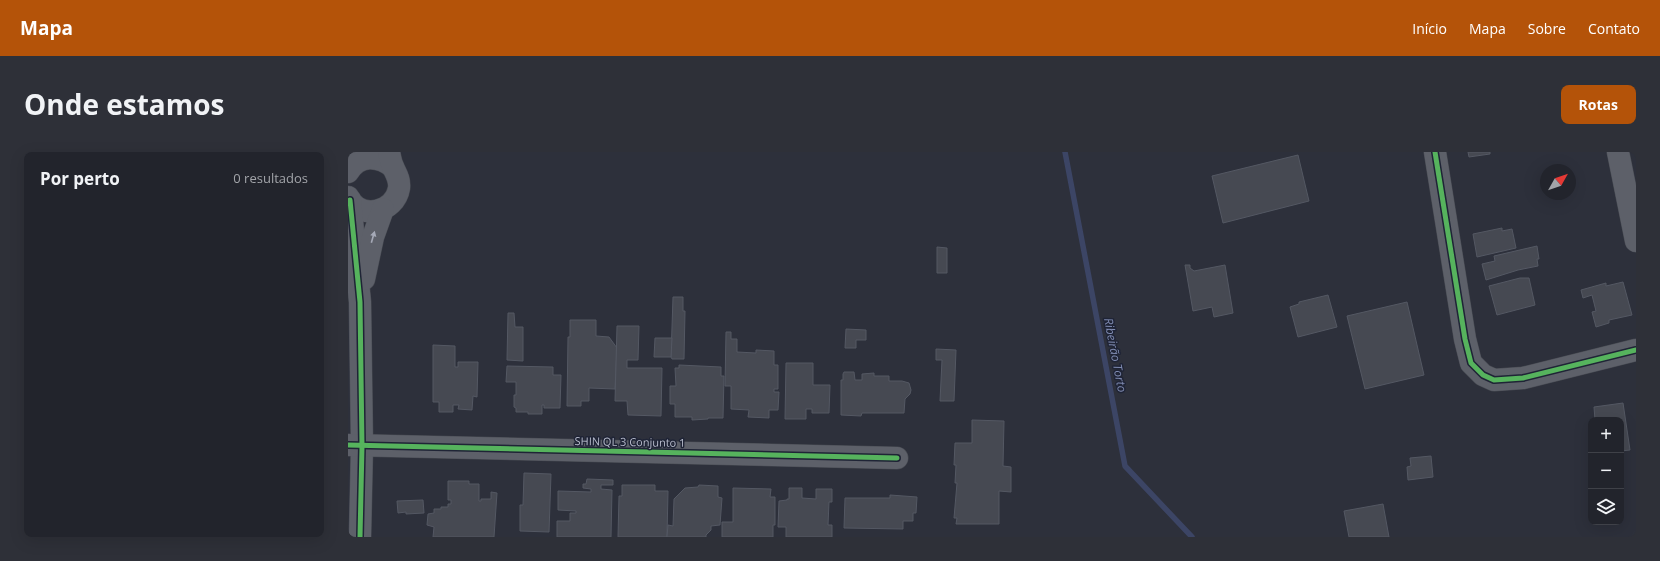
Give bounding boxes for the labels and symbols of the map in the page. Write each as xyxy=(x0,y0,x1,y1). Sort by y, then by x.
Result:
north arrow xyxy=(1540,164,1576,200)
one-way arrow xyxy=(370,230,376,242)
water label: Ribeirão Torto xyxy=(1100,316,1131,394)
street label: SHIN QL 3 Conjunto 1 xyxy=(574,433,686,450)

